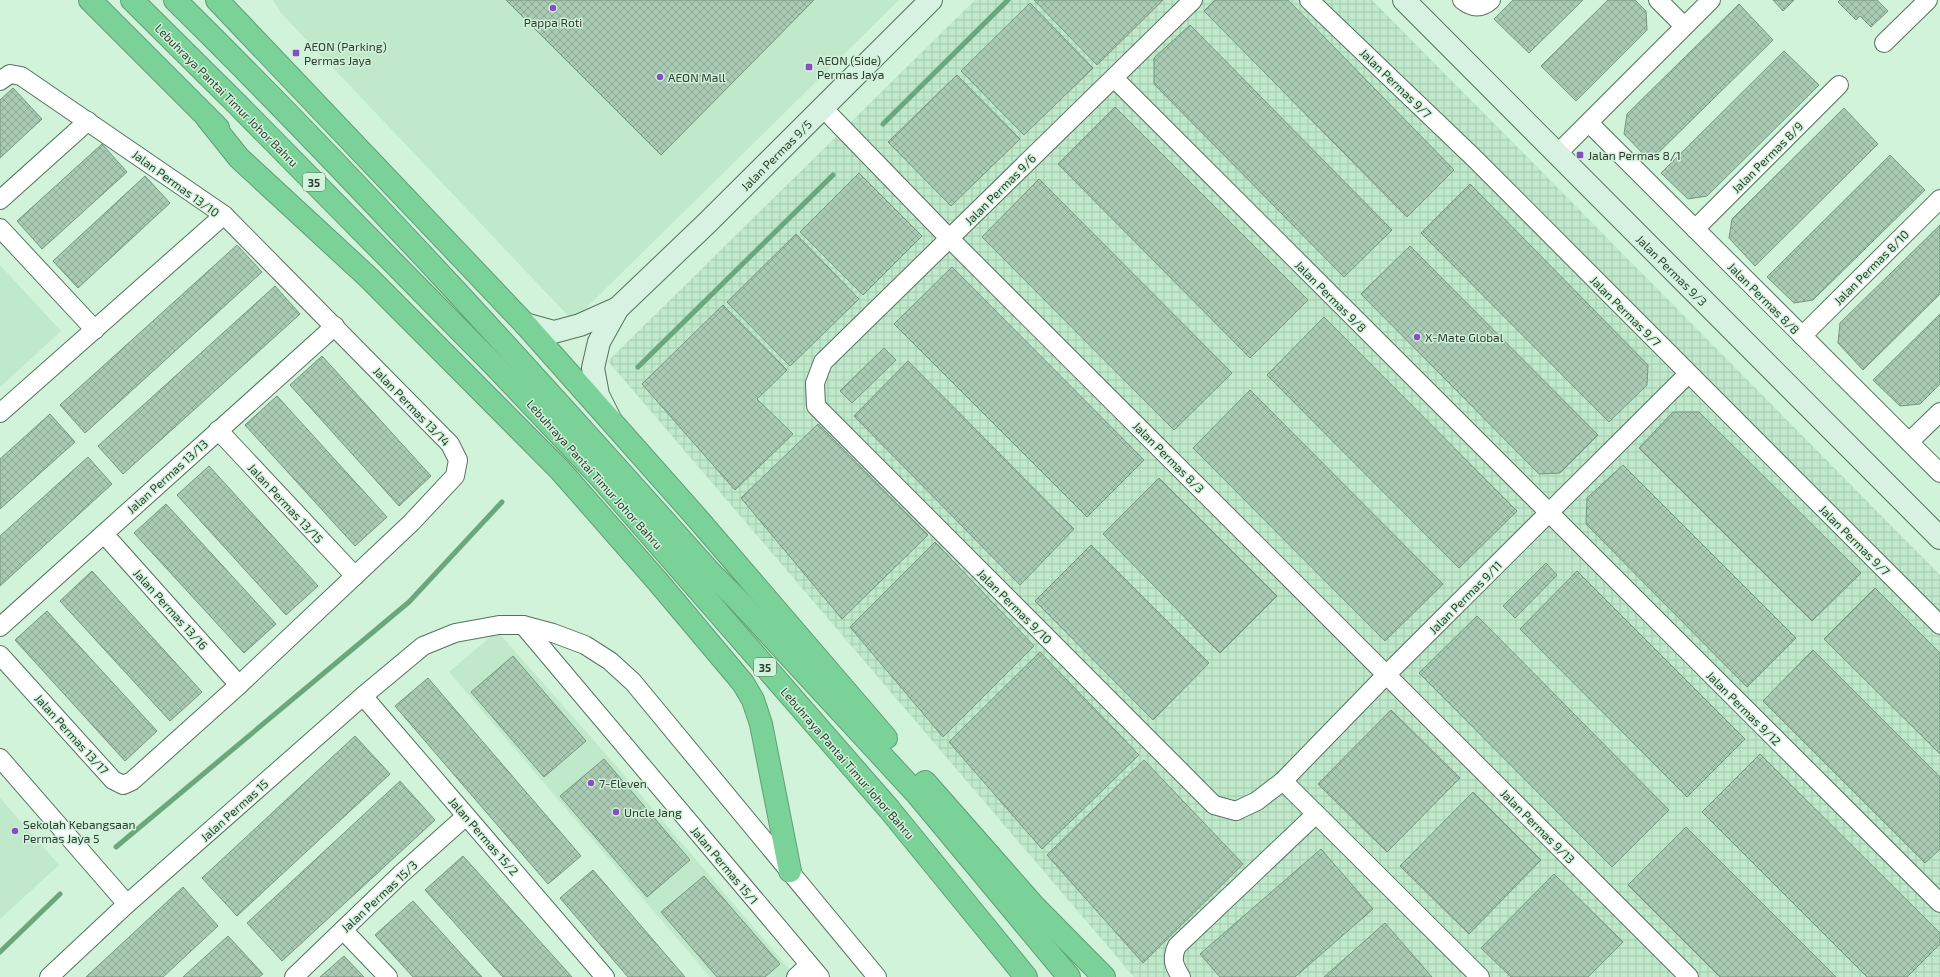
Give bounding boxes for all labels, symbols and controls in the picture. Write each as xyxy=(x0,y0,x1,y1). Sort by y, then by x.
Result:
marker: Pappa Roti xyxy=(548,3,558,13)
place label: Pappa Roti xyxy=(524,15,582,29)
street label: Lebuhraya Pantai Timur Johor Bahru xyxy=(153,21,301,169)
place label: AEON (Parking) Permas Jaya xyxy=(304,39,387,67)
street label: Jalan Permas 9/7 xyxy=(1357,45,1435,121)
marker: AEON (Parking) Permas Jaya xyxy=(291,48,301,58)
place label: AEON (Side) Permas Jaya xyxy=(817,53,884,81)
marker: AEON (Side) Permas Jaya xyxy=(804,62,814,72)
place label: AEON Mall xyxy=(668,70,726,84)
marker: AEON Mall xyxy=(655,72,665,82)
street label: Jalan Permas 9/5 xyxy=(738,117,814,193)
street label: Jalan Permas 8/9 xyxy=(1728,118,1806,196)
street label: Jalan Permas 13/10 xyxy=(130,147,222,219)
place label: Jalan Permas 8/1 xyxy=(1588,148,1681,162)
marker: Jalan Permas 8/1 xyxy=(1575,150,1585,160)
street label: Jalan Permas 9/6 xyxy=(962,151,1038,227)
road number: 35 xyxy=(303,173,325,191)
street label: Jalan Permas 8/10 xyxy=(1831,227,1911,307)
street label: Jalan Permas 9/3 xyxy=(1634,232,1710,308)
street label: Jalan Permas 9/8 xyxy=(1292,257,1370,335)
street label: Jalan Permas 8/8 xyxy=(1725,259,1803,337)
street label: Jalan Permas 9/7 xyxy=(1588,273,1664,349)
place label: X-Mate Global xyxy=(1425,330,1504,344)
marker: X-Mate Global xyxy=(1412,332,1422,342)
street label: Jalan Permas 13/14 xyxy=(371,364,453,448)
street label: Lebuhraya Pantai Timur Johor Bahru xyxy=(524,396,666,552)
street label: Jalan Permas 8/3 xyxy=(1131,419,1207,495)
street label: Jalan Permas 13/13 xyxy=(124,436,210,516)
street label: Jalan Permas 13/15 xyxy=(246,460,326,546)
street label: Jalan Permas 9/7 xyxy=(1817,502,1893,578)
street label: Jalan Permas 9/11 xyxy=(1426,558,1504,636)
street label: Jalan Permas 13/16 xyxy=(131,566,211,652)
street label: Jalan Permas 9/10 xyxy=(975,566,1055,646)
road number: 35 xyxy=(754,658,776,676)
street label: Jalan Permas 9/12 xyxy=(1704,668,1784,748)
street label: Lebuhraya Pantai Timur Johor Bahru xyxy=(778,684,918,842)
street label: Jalan Permas 13/17 xyxy=(32,691,112,777)
street label: Jalan Permas 15 xyxy=(197,776,271,844)
place label: 7-Eleven xyxy=(599,776,647,790)
marker: 7-Eleven xyxy=(586,778,596,788)
street label: Jalan Permas 9/13 xyxy=(1498,786,1578,866)
street label: Jalan Permas 15/2 xyxy=(446,794,522,878)
place label: Uncle Jang xyxy=(624,805,682,819)
marker: Uncle Jang xyxy=(611,807,621,817)
place label: Sekolah Kebangsaan Permas Jaya 5 xyxy=(23,817,135,845)
street label: Jalan Permas 15/1 xyxy=(689,823,761,907)
marker: Sekolah Kebangsaan Permas Jaya 5 xyxy=(10,826,20,836)
street label: Jalan Permas 15/3 xyxy=(338,857,420,935)

